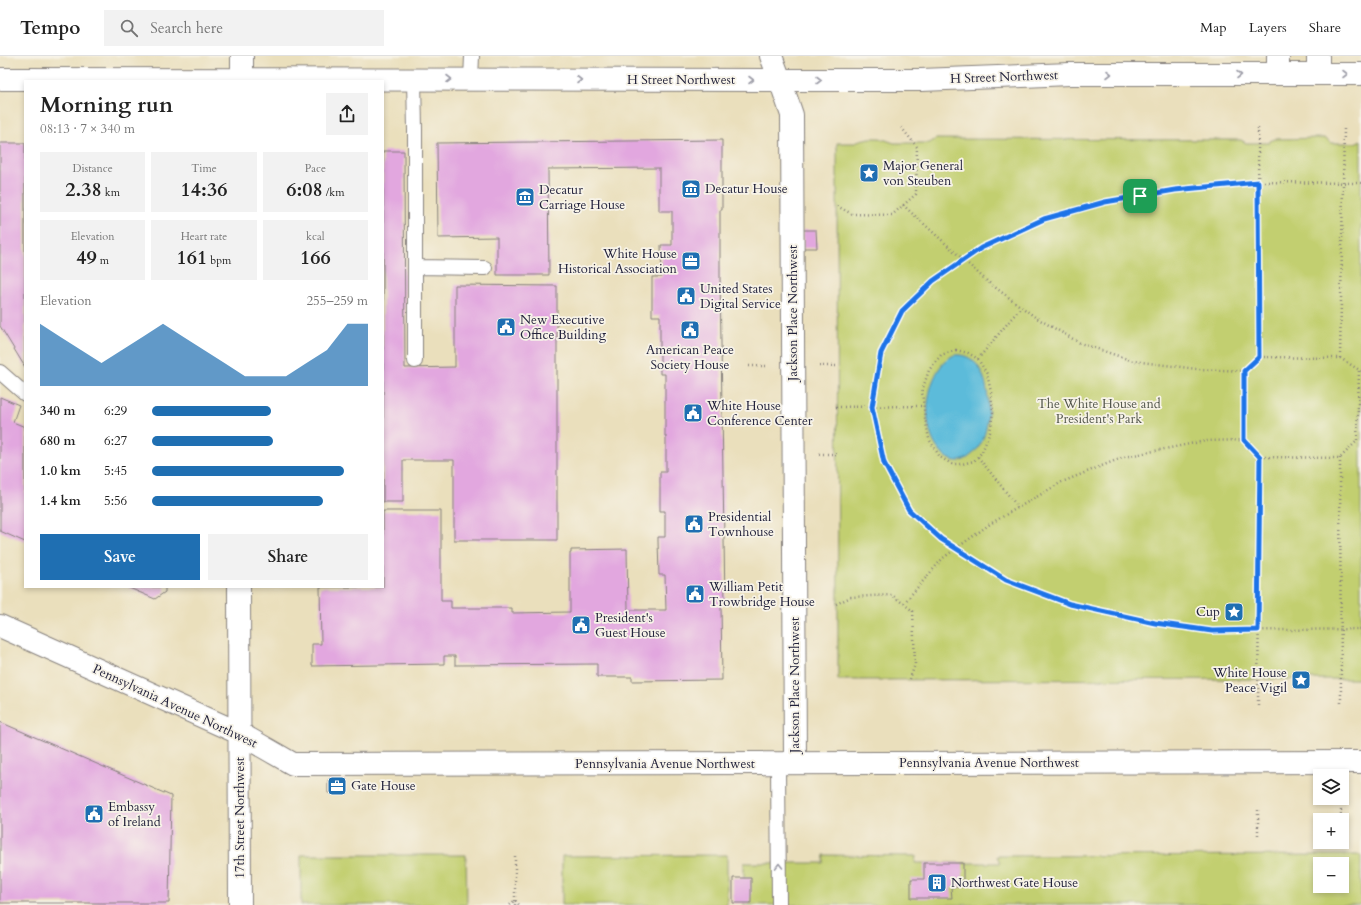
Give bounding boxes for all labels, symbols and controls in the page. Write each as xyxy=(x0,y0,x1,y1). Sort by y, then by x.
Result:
search box xyxy=(104,10,384,46)
text: Tempo xyxy=(20,15,80,41)
icon: search xyxy=(118,17,140,39)
text: Search here xyxy=(150,18,223,38)
text: Map xyxy=(1200,18,1227,37)
text: Layers xyxy=(1249,18,1287,37)
text: Share xyxy=(1309,18,1341,37)
street label: H Street Northwest xyxy=(950,66,1058,88)
one-way arrow xyxy=(1106,70,1112,78)
one-way arrow xyxy=(1342,70,1348,78)
street label: H Street Northwest xyxy=(627,71,735,89)
one-way arrow xyxy=(1236,71,1242,79)
one-way arrow xyxy=(446,75,452,83)
one-way arrow xyxy=(576,76,582,84)
one-way arrow xyxy=(748,76,754,84)
one-way arrow xyxy=(816,76,822,84)
text: Morning run xyxy=(40,90,173,120)
button: share xyxy=(326,93,368,135)
text: 08:13 · 7 × 340 m xyxy=(40,120,135,138)
place label: Major General von Steuben xyxy=(883,157,964,190)
text: Distance xyxy=(73,161,113,176)
text: Time xyxy=(191,161,217,176)
text: Pace xyxy=(305,161,326,176)
place icon: Major General von Steuben xyxy=(858,162,880,184)
text: 2.38 xyxy=(65,176,102,203)
text: 14:36 xyxy=(181,176,227,203)
text: 6:08 xyxy=(286,176,323,203)
museum icon: Decatur House xyxy=(680,178,702,200)
pin xyxy=(1123,179,1157,213)
place label: Decatur House xyxy=(705,180,788,198)
place label: Decatur Carriage House xyxy=(539,181,625,214)
text: km xyxy=(102,185,120,200)
text: /km xyxy=(323,185,344,200)
icon: arrive xyxy=(1129,185,1151,207)
museum icon: Decatur Carriage House xyxy=(514,186,536,208)
text: Elevation xyxy=(71,229,115,244)
text: Heart rate xyxy=(181,229,227,244)
text: kcal xyxy=(306,229,325,244)
text: 49 xyxy=(76,244,97,271)
text: 161 xyxy=(177,244,207,271)
text: 166 xyxy=(300,244,331,271)
place label: White House Historical Association xyxy=(558,245,678,278)
street label: Jackson Place Northwest xyxy=(784,245,802,383)
office icon: White House Historical Association xyxy=(680,250,702,272)
text: m xyxy=(97,253,109,268)
text: bpm xyxy=(207,253,231,268)
place label: United States Digital Service xyxy=(700,280,781,313)
public building icon: United States Digital Service xyxy=(675,285,697,307)
text: Elevation xyxy=(40,292,92,310)
text: 255–259 m xyxy=(306,292,368,310)
place label: New Executive Office Building xyxy=(520,311,607,344)
public building icon: New Executive Office Building xyxy=(495,316,517,338)
public building icon: American Peace Society House xyxy=(679,319,701,341)
place label: American Peace Society House xyxy=(646,341,734,374)
park label: The White House and President's Park xyxy=(1037,395,1161,428)
place label: White House Conference Center xyxy=(706,397,813,430)
text: 340 m xyxy=(40,402,75,420)
text: 6:29 xyxy=(104,402,127,420)
public building icon: White House Conference Center xyxy=(682,402,704,424)
text: 680 m xyxy=(40,432,75,450)
text: 6:27 xyxy=(104,432,127,450)
text: 1.0 km xyxy=(40,462,81,480)
text: 5:45 xyxy=(104,462,127,480)
text: 1.4 km xyxy=(40,492,81,510)
text: 5:56 xyxy=(104,492,127,510)
place label: Presidential Townhouse xyxy=(708,508,774,541)
public building icon: Presidential Townhouse xyxy=(683,513,705,535)
button: Save xyxy=(40,534,200,580)
button: Share xyxy=(208,534,368,580)
place label: William Petit Trowbridge House xyxy=(708,578,815,611)
public building icon: William Petit Trowbridge House xyxy=(684,583,706,605)
place icon: Cup xyxy=(1223,601,1245,623)
place label: Cup xyxy=(1196,603,1220,621)
place label: President's Guest House xyxy=(595,609,666,642)
public building icon: President's Guest House xyxy=(570,614,592,636)
street label: Jackson Place Northwest xyxy=(786,617,804,755)
street label: Pennsylvania Avenue Northwest xyxy=(90,660,260,752)
place label: White House Peace Vigil xyxy=(1212,664,1288,697)
place icon: White House Peace Vigil xyxy=(1290,669,1312,691)
street label: Pennsylvania Avenue Northwest xyxy=(899,754,1079,772)
street label: Pennsylvania Avenue Northwest xyxy=(575,755,755,773)
street label: 17th Street Northwest xyxy=(231,757,249,879)
map controls xyxy=(1313,769,1349,893)
button: layers xyxy=(1313,769,1349,805)
office icon: Gate House xyxy=(326,775,348,797)
place label: Gate House xyxy=(351,777,416,795)
place label: Embassy of Ireland xyxy=(108,798,161,831)
public building icon: Embassy of Ireland xyxy=(83,803,105,825)
button: + xyxy=(1313,813,1349,849)
button: − xyxy=(1313,857,1349,893)
one-way arrow xyxy=(775,863,783,869)
building icon: Northwest Gate House xyxy=(926,872,948,894)
place label: Northwest Gate House xyxy=(951,874,1078,892)

